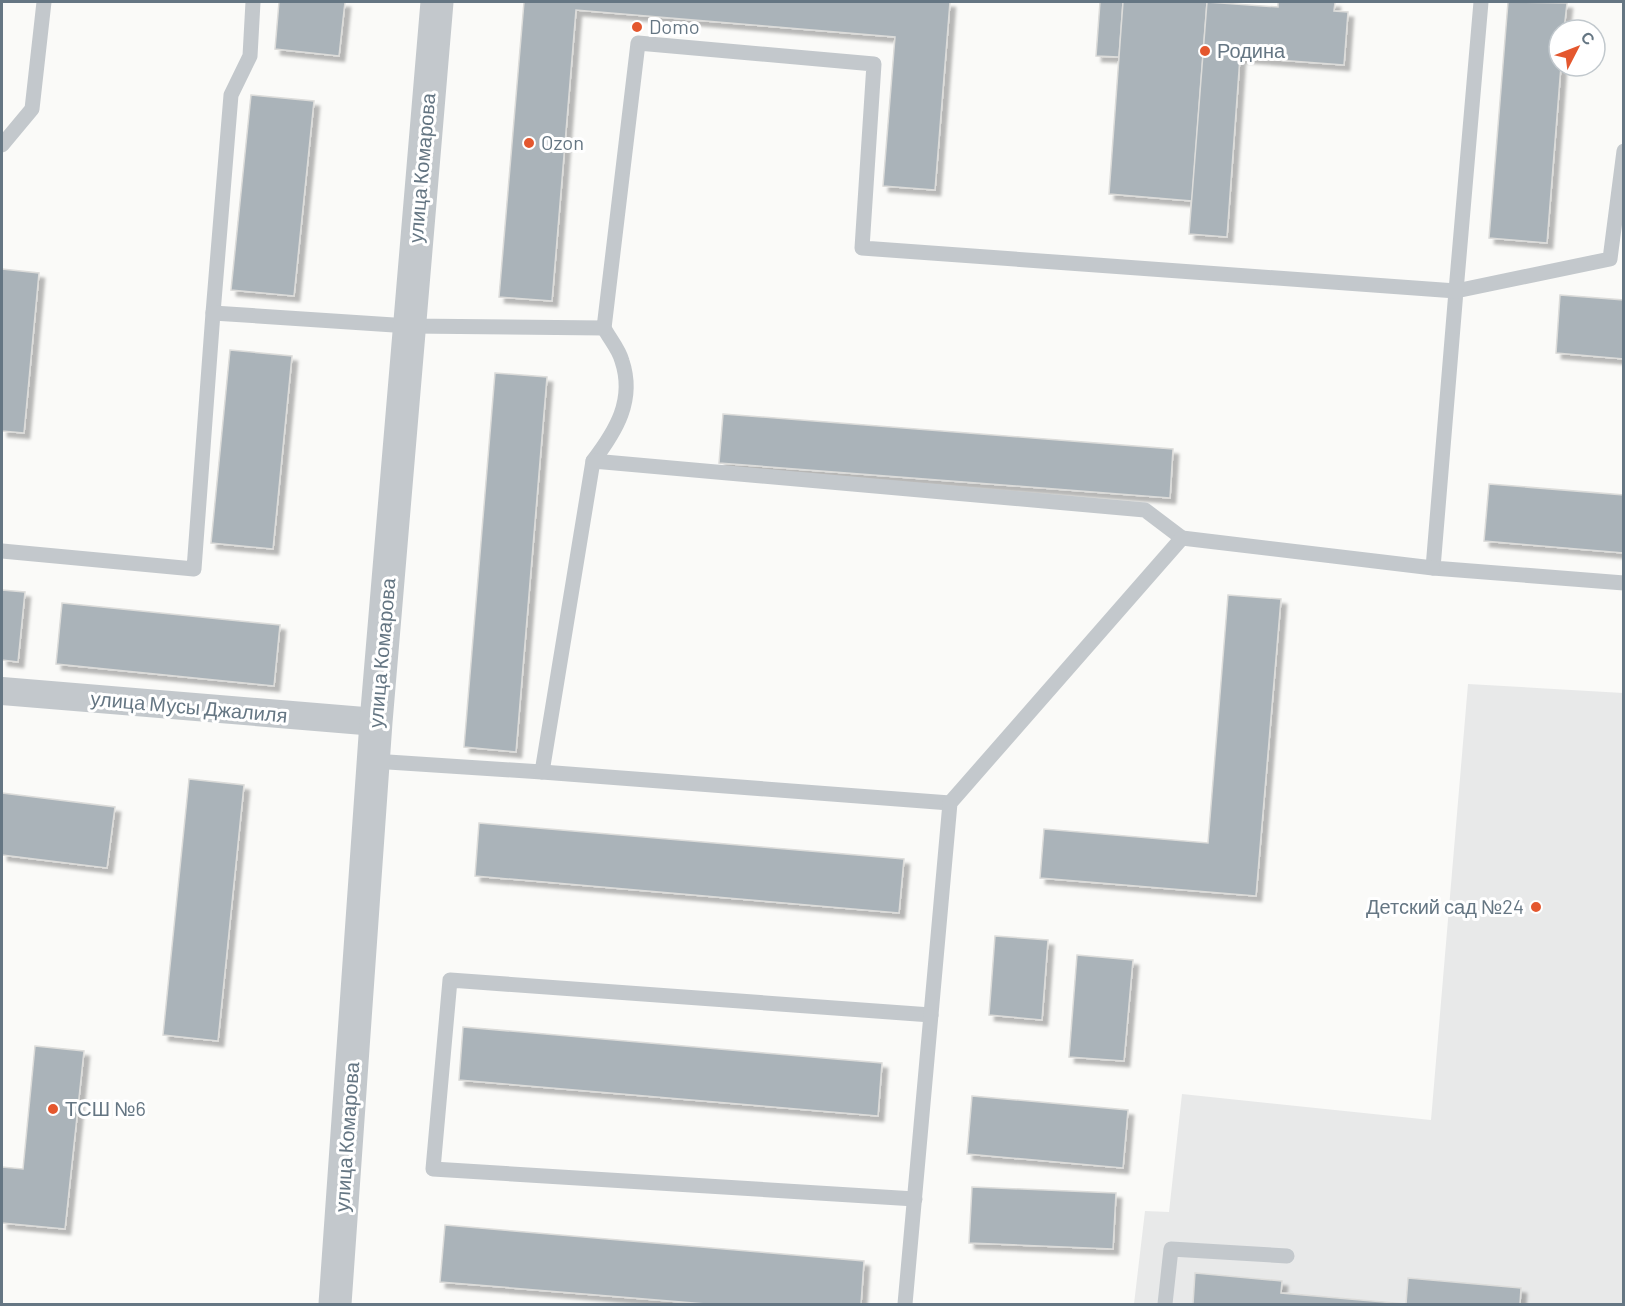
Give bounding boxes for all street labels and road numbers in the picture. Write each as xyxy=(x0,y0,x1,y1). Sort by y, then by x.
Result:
street label: улица Комарова xyxy=(402,91,440,244)
street label: улица Комарова xyxy=(362,576,400,729)
street label: улица Мусы Джалиля xyxy=(90,685,288,727)
street label: улица Комарова xyxy=(329,1060,363,1213)

